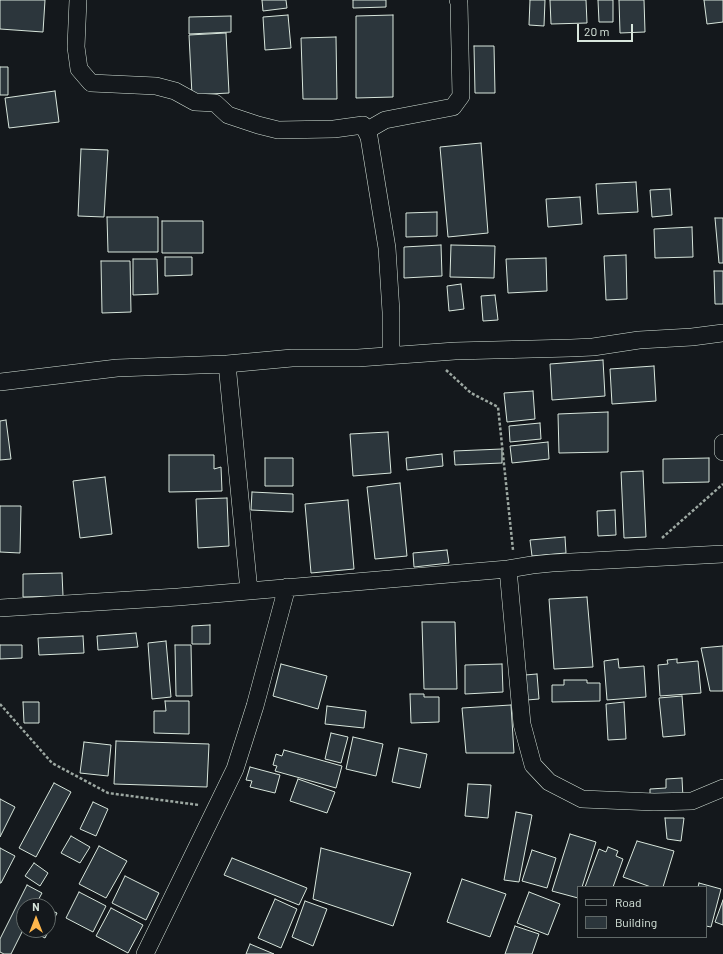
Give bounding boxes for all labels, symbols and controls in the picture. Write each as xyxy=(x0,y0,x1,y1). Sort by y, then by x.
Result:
scale bar xyxy=(579,16,635,42)
text: 20 m xyxy=(584,24,610,38)
legend xyxy=(577,886,707,938)
text: Road xyxy=(615,895,642,909)
north arrow xyxy=(16,898,56,938)
text: N xyxy=(32,900,40,913)
text: Building xyxy=(615,915,657,929)

